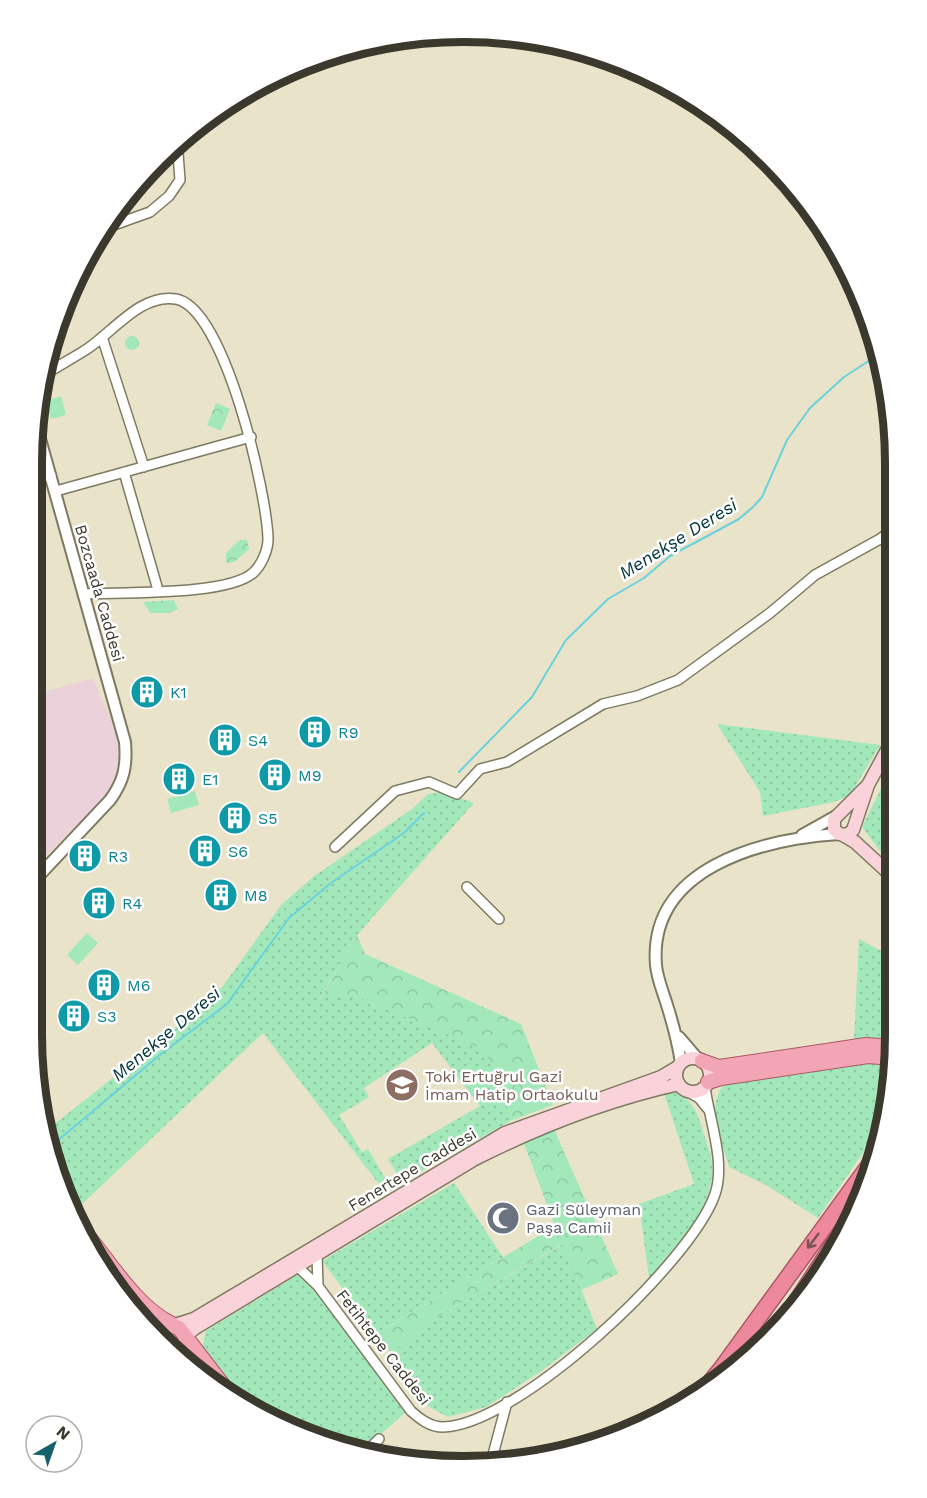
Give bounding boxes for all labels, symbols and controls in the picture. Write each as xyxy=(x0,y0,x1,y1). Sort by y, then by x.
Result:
water label: Menekşe Deresi xyxy=(615,493,742,583)
street label: Bozcaada Caddesi xyxy=(71,522,128,664)
building icon: K1 xyxy=(129,674,165,710)
place label: K1 xyxy=(170,683,187,702)
building icon: R9 xyxy=(297,714,333,750)
building icon: S4 xyxy=(207,722,243,758)
place label: R9 xyxy=(338,723,359,742)
place label: S4 xyxy=(248,731,268,750)
building icon: M9 xyxy=(257,757,293,793)
building icon: E1 xyxy=(161,761,197,797)
place label: M9 xyxy=(298,766,322,785)
place label: E1 xyxy=(202,770,218,789)
building icon: S5 xyxy=(217,800,253,836)
place label: S5 xyxy=(258,809,278,828)
building icon: S6 xyxy=(187,833,223,869)
building icon: R3 xyxy=(67,838,103,874)
place label: S6 xyxy=(228,842,248,861)
place label: R3 xyxy=(108,847,128,866)
building icon: M8 xyxy=(203,877,239,913)
building icon: R4 xyxy=(81,885,117,921)
place label: M8 xyxy=(244,886,268,905)
place label: R4 xyxy=(122,894,142,913)
building icon: M6 xyxy=(86,967,122,1003)
place label: M6 xyxy=(127,976,150,995)
water label: Menekşe Deresi xyxy=(107,981,225,1085)
building icon: S3 xyxy=(56,998,92,1034)
place label: S3 xyxy=(97,1007,117,1026)
school or university icon: Toki Ertuğrul Gazi İmam Hatip Ortaokulu xyxy=(384,1067,420,1103)
place label: Toki Ertuğrul Gazi İmam Hatip Ortaokulu xyxy=(425,1067,599,1104)
street label: Fenertepe Caddesi xyxy=(345,1124,480,1215)
mosque icon: Gazi Süleyman Paşa Camii xyxy=(485,1200,521,1236)
place label: Gazi Süleyman Paşa Camii xyxy=(526,1200,641,1237)
one-way arrow xyxy=(807,1232,819,1248)
street label: Fetihtepe Caddesi xyxy=(333,1286,435,1409)
north arrow xyxy=(24,1414,84,1474)
text: N xyxy=(53,1422,74,1444)

